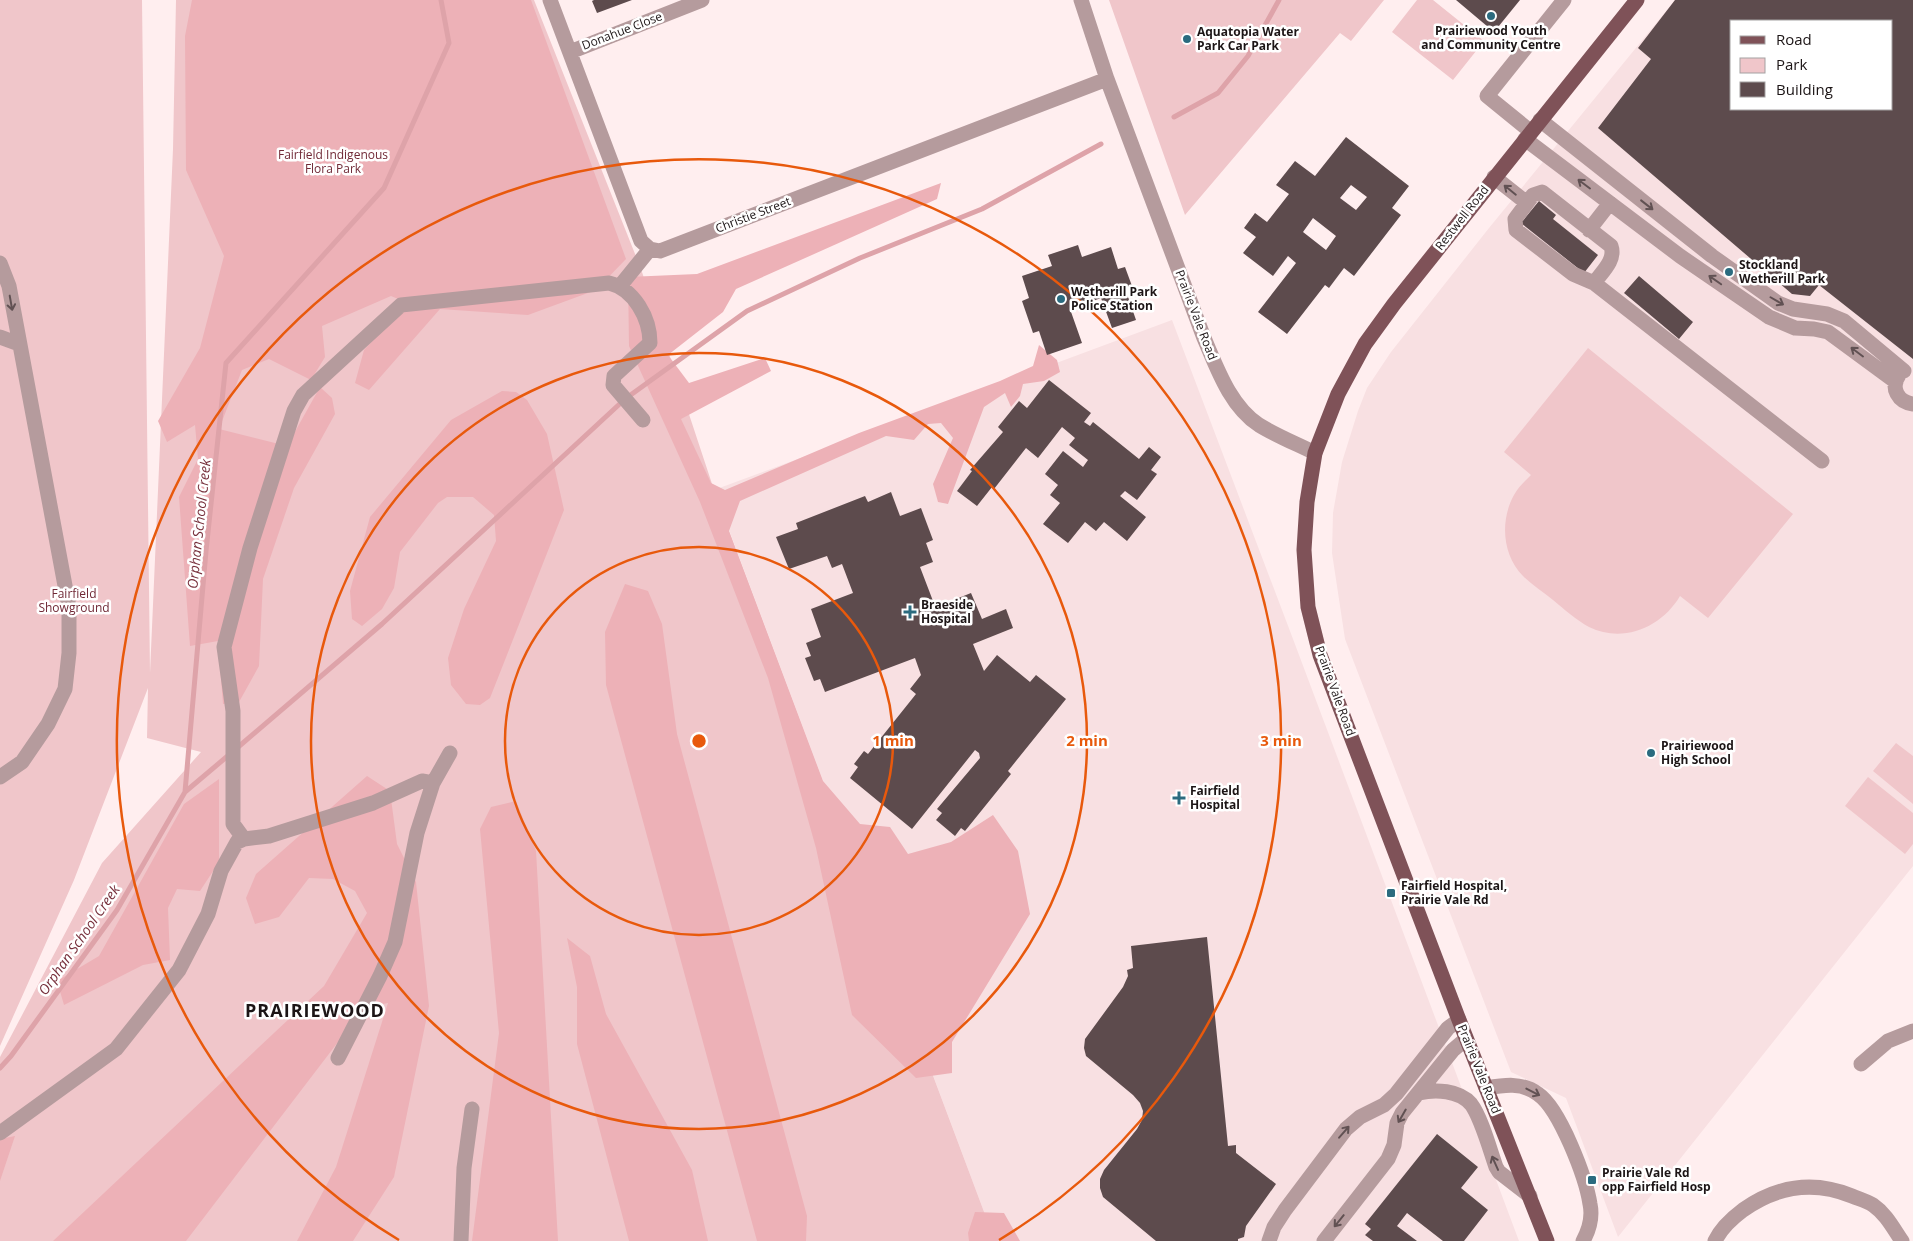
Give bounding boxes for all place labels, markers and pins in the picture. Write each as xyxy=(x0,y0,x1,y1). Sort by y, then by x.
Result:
marker: Prairiewood Youth and Community Centre xyxy=(1485,10,1497,22)
place label: Prairiewood Youth and Community Centre xyxy=(1421,22,1561,53)
place label: Aquatopia Water Park Car Park xyxy=(1197,23,1299,54)
marker: Aquatopia Water Park Car Park xyxy=(1181,33,1193,45)
place label: Stockland Wetherill Park xyxy=(1739,256,1826,287)
marker: Stockland Wetherill Park xyxy=(1723,266,1735,278)
place label: Wetherill Park Police Station xyxy=(1071,283,1158,314)
marker: Wetherill Park Police Station xyxy=(1055,293,1067,305)
place label: Braeside Hospital xyxy=(921,596,973,627)
marker: Braeside Hospital xyxy=(903,605,917,619)
centre of rings xyxy=(690,732,708,750)
place label: Prairiewood High School xyxy=(1661,737,1734,768)
marker: Prairiewood High School xyxy=(1645,747,1657,759)
place label: Fairfield Hospital xyxy=(1190,782,1240,813)
marker: Fairfield Hospital xyxy=(1172,791,1186,805)
place label: Fairfield Hospital, Prairie Vale Rd xyxy=(1401,877,1507,908)
marker: Fairfield Hospital, Prairie Vale Rd xyxy=(1385,887,1397,899)
place label: Prairie Vale Rd opp Fairfield Hosp xyxy=(1602,1164,1711,1195)
marker: Prairie Vale Rd opp Fairfield Hosp xyxy=(1586,1174,1598,1186)

